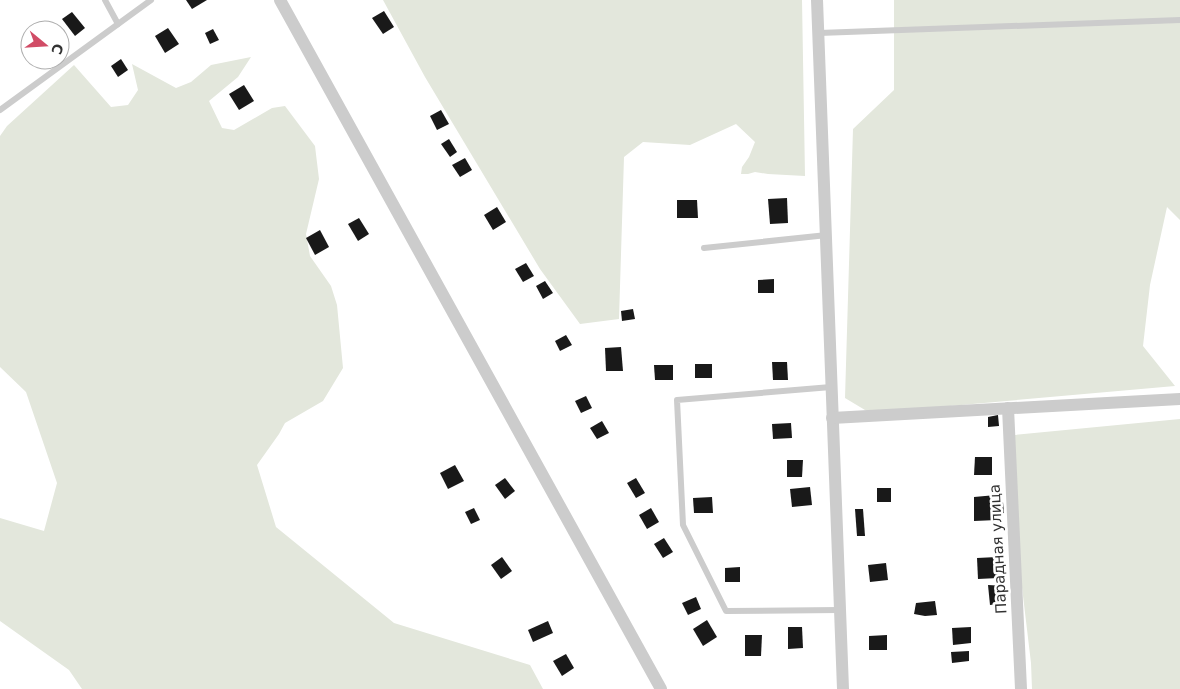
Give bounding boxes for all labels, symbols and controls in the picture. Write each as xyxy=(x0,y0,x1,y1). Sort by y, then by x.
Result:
north arrow xyxy=(20,20,70,70)
text: С xyxy=(48,42,67,56)
street label: Парадная улица xyxy=(986,484,1010,614)

